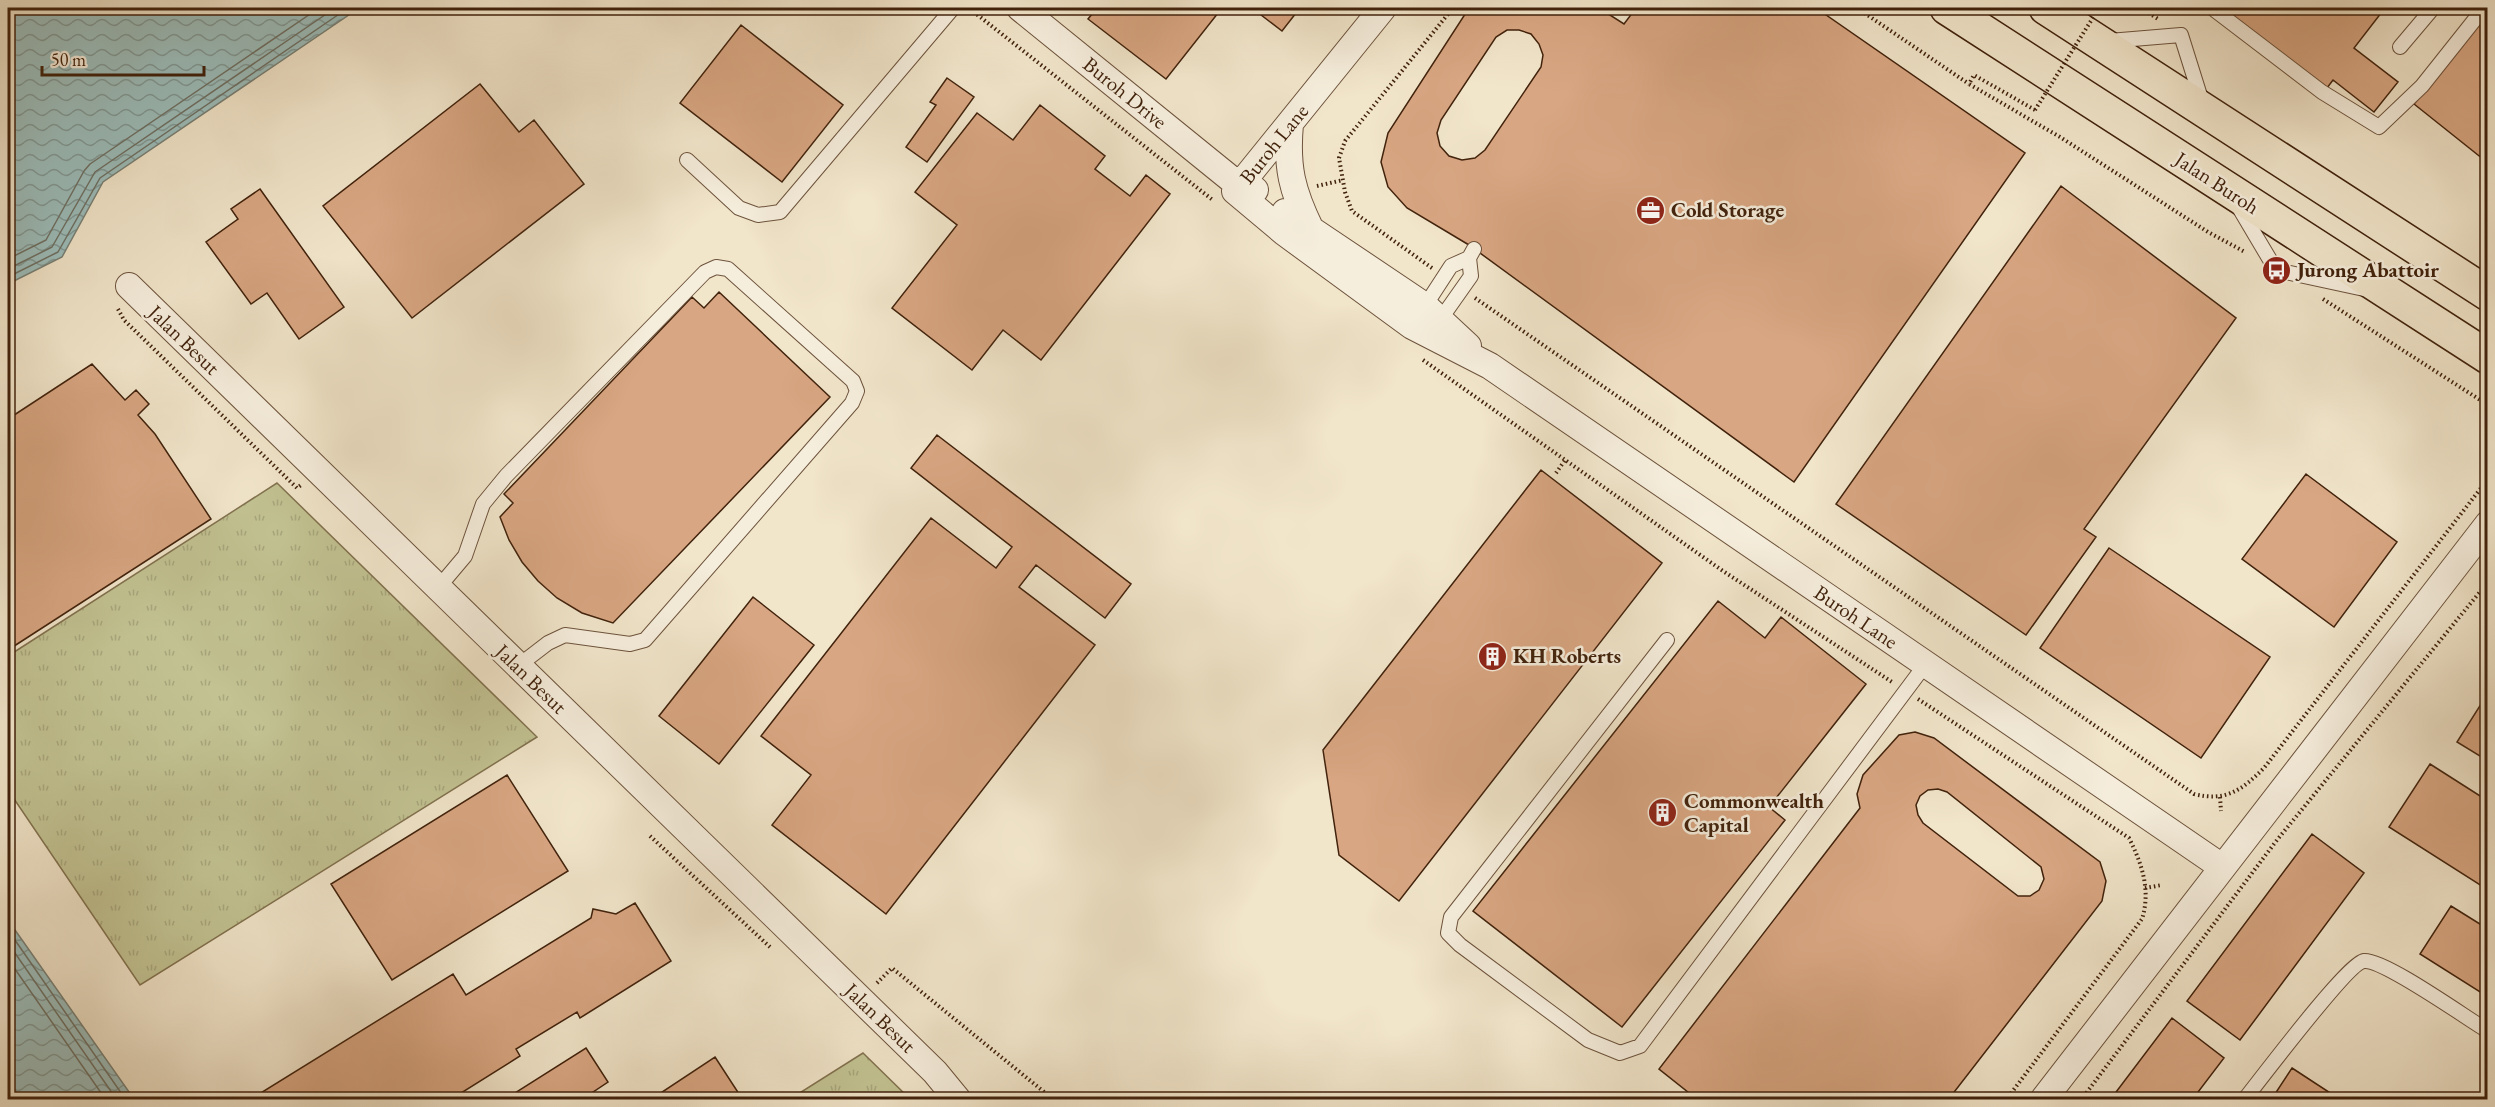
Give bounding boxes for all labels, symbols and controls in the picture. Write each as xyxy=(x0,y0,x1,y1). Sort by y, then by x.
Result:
scale bar xyxy=(42,39,204,77)
text: 50 m xyxy=(51,48,86,71)
street label: Buroh Drive xyxy=(1078,51,1173,135)
street label: Buroh Lane xyxy=(1233,98,1314,189)
street label: Jalan Buroh xyxy=(2168,144,2265,220)
office icon: Cold Storage xyxy=(1634,194,1666,226)
place label: Cold Storage xyxy=(1671,196,1784,223)
bus stop icon: Jurong Abattoir xyxy=(2260,254,2292,286)
place label: Jurong Abattoir xyxy=(2295,256,2439,283)
street label: Jalan Besut xyxy=(141,298,226,381)
street label: Buroh Lane xyxy=(1809,579,1903,654)
street label: Jalan Besut xyxy=(488,637,573,720)
building icon: KH Roberts xyxy=(1476,640,1508,672)
place label: KH Roberts xyxy=(1513,642,1621,669)
place label: Commonwealth Capital xyxy=(1684,787,1824,838)
building icon: Commonwealth Capital xyxy=(1647,797,1679,829)
street label: Jalan Besut xyxy=(837,976,922,1059)

